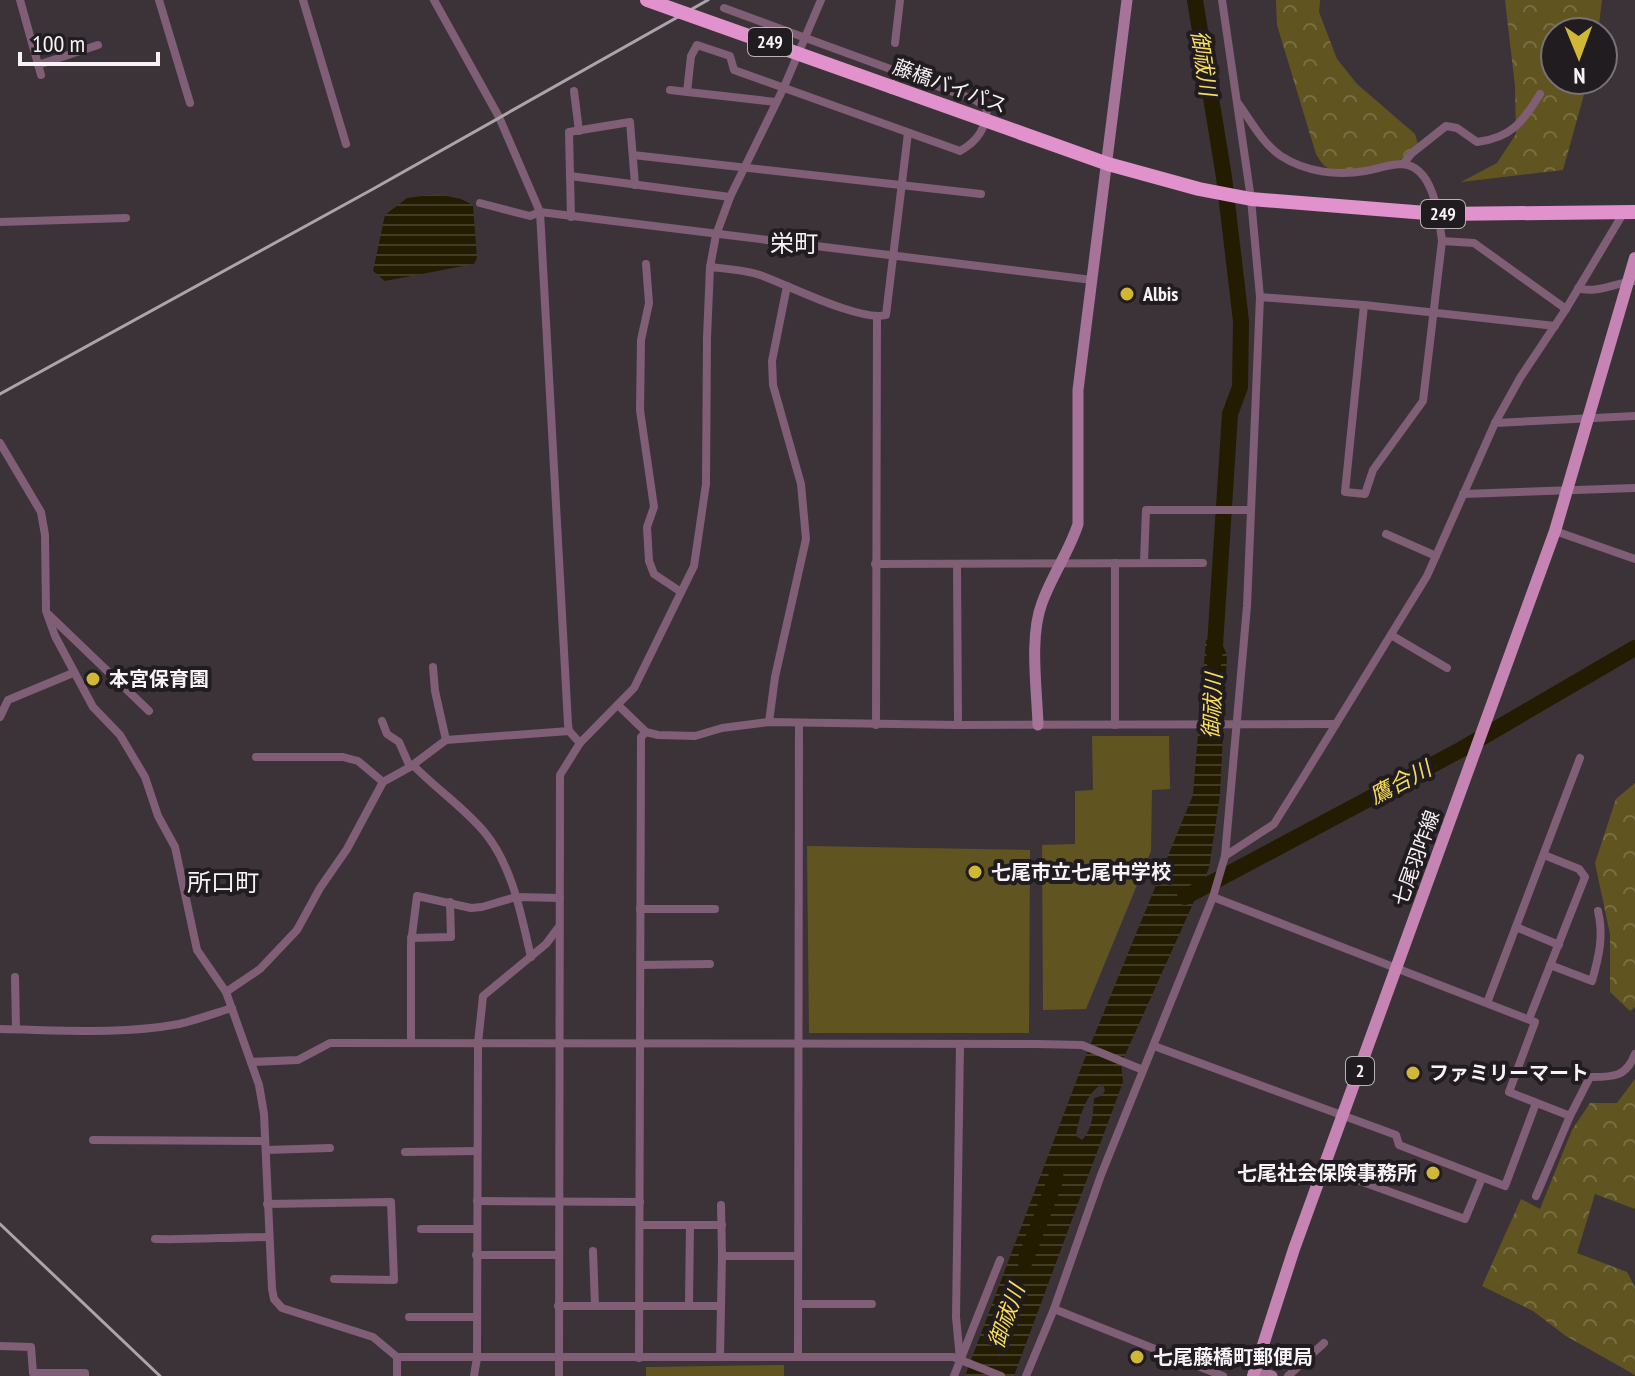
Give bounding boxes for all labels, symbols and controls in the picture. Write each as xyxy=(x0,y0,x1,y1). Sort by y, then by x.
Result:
scale bar xyxy=(20,16,158,66)
north arrow xyxy=(1539,16,1619,96)
text: 100 m xyxy=(32,28,85,59)
road number: 249 xyxy=(748,28,792,56)
water label: 御祓川 xyxy=(1186,28,1223,100)
street label: 藤橋バイパス xyxy=(889,53,1011,119)
text: N xyxy=(1573,62,1586,90)
road number: 249 xyxy=(1421,200,1465,228)
district label: 栄町 xyxy=(770,228,818,259)
place label: Albis xyxy=(1142,281,1178,307)
marker: Albis xyxy=(1118,285,1136,303)
place label: 本宮保育園 xyxy=(109,666,209,692)
marker: 本宮保育園 xyxy=(84,670,102,688)
water label: 御祓川 xyxy=(1196,670,1228,740)
water label: 鷹合川 xyxy=(1364,753,1437,810)
street label: 七尾羽咋線 xyxy=(1387,807,1445,909)
place label: 七尾市立七尾中学校 xyxy=(991,859,1171,885)
marker: 七尾市立七尾中学校 xyxy=(966,863,984,881)
district label: 所口町 xyxy=(187,867,259,898)
road number: 2 xyxy=(1346,1057,1374,1085)
place label: ファミリーマート xyxy=(1429,1060,1589,1086)
marker: ファミリーマート xyxy=(1404,1064,1422,1082)
place label: 七尾社会保険事務所 xyxy=(1237,1160,1417,1186)
marker: 七尾社会保険事務所 xyxy=(1424,1164,1442,1182)
water label: 御祓川 xyxy=(982,1278,1031,1352)
place label: 七尾藤橋町郵便局 xyxy=(1153,1344,1313,1370)
marker: 七尾藤橋町郵便局 xyxy=(1128,1348,1146,1366)

